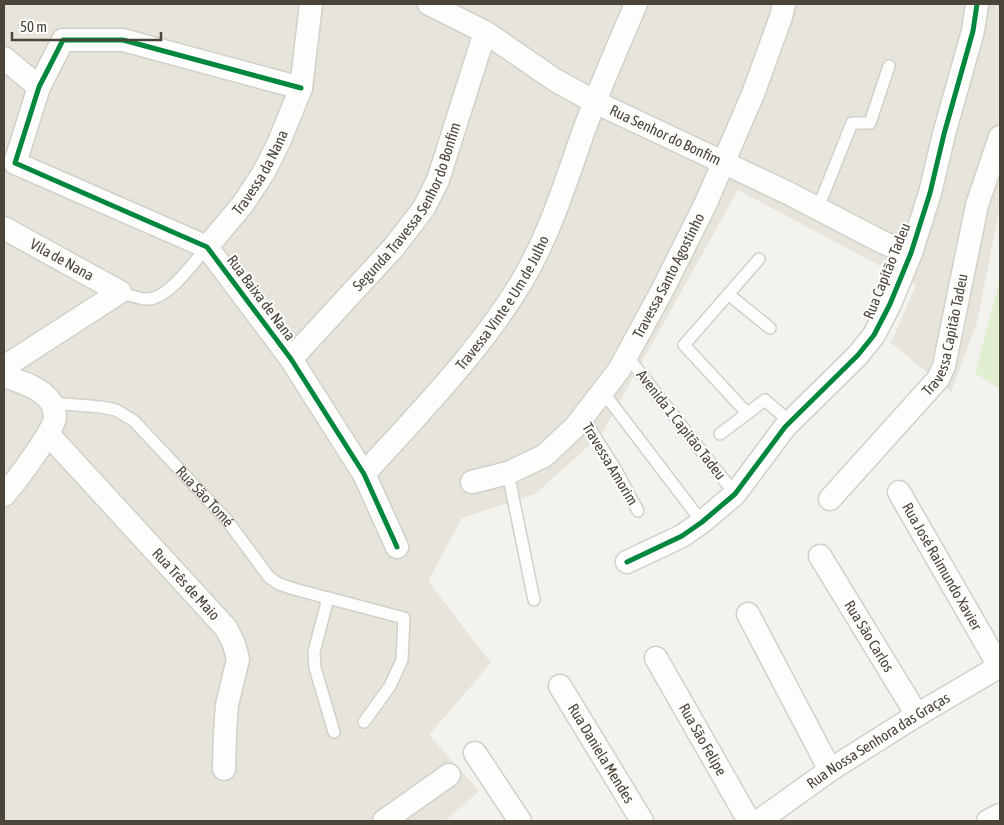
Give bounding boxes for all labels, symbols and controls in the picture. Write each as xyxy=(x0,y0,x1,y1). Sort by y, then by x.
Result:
scale bar xyxy=(12,10,161,42)
text: 50 m xyxy=(20,18,47,35)
street label: Rua Senhor do Bonfim xyxy=(607,101,724,168)
street label: Segunda Travessa Senhor do Bonfim xyxy=(349,120,464,294)
street label: Travessa da Nana xyxy=(228,128,291,218)
street label: Travessa Santo Agostinho xyxy=(629,210,708,341)
street label: Rua Capitão Tadeu xyxy=(860,220,914,321)
street label: Travessa Vinte e Um de Julho xyxy=(452,233,552,373)
street label: Vila de Nana xyxy=(27,235,97,284)
street label: Rua Baixa de Nana xyxy=(224,252,299,344)
street label: Travessa Capitão Tadeu xyxy=(918,272,971,399)
street label: Avenida 1 Capitão Tadeu xyxy=(633,366,730,483)
street label: Travessa Amorim xyxy=(579,419,642,508)
street label: Rua São Tomé xyxy=(173,462,238,530)
street label: Rua José Raimundo Xavier xyxy=(899,500,986,633)
street label: Rua Três de Maio xyxy=(149,544,224,623)
street label: Rua São Carlos xyxy=(841,597,898,675)
street label: Rua Nossa Senhora das Graças xyxy=(803,689,953,792)
street label: Rua Daniela Mendes xyxy=(565,700,638,806)
street label: Rua São Felipe xyxy=(676,700,730,779)

